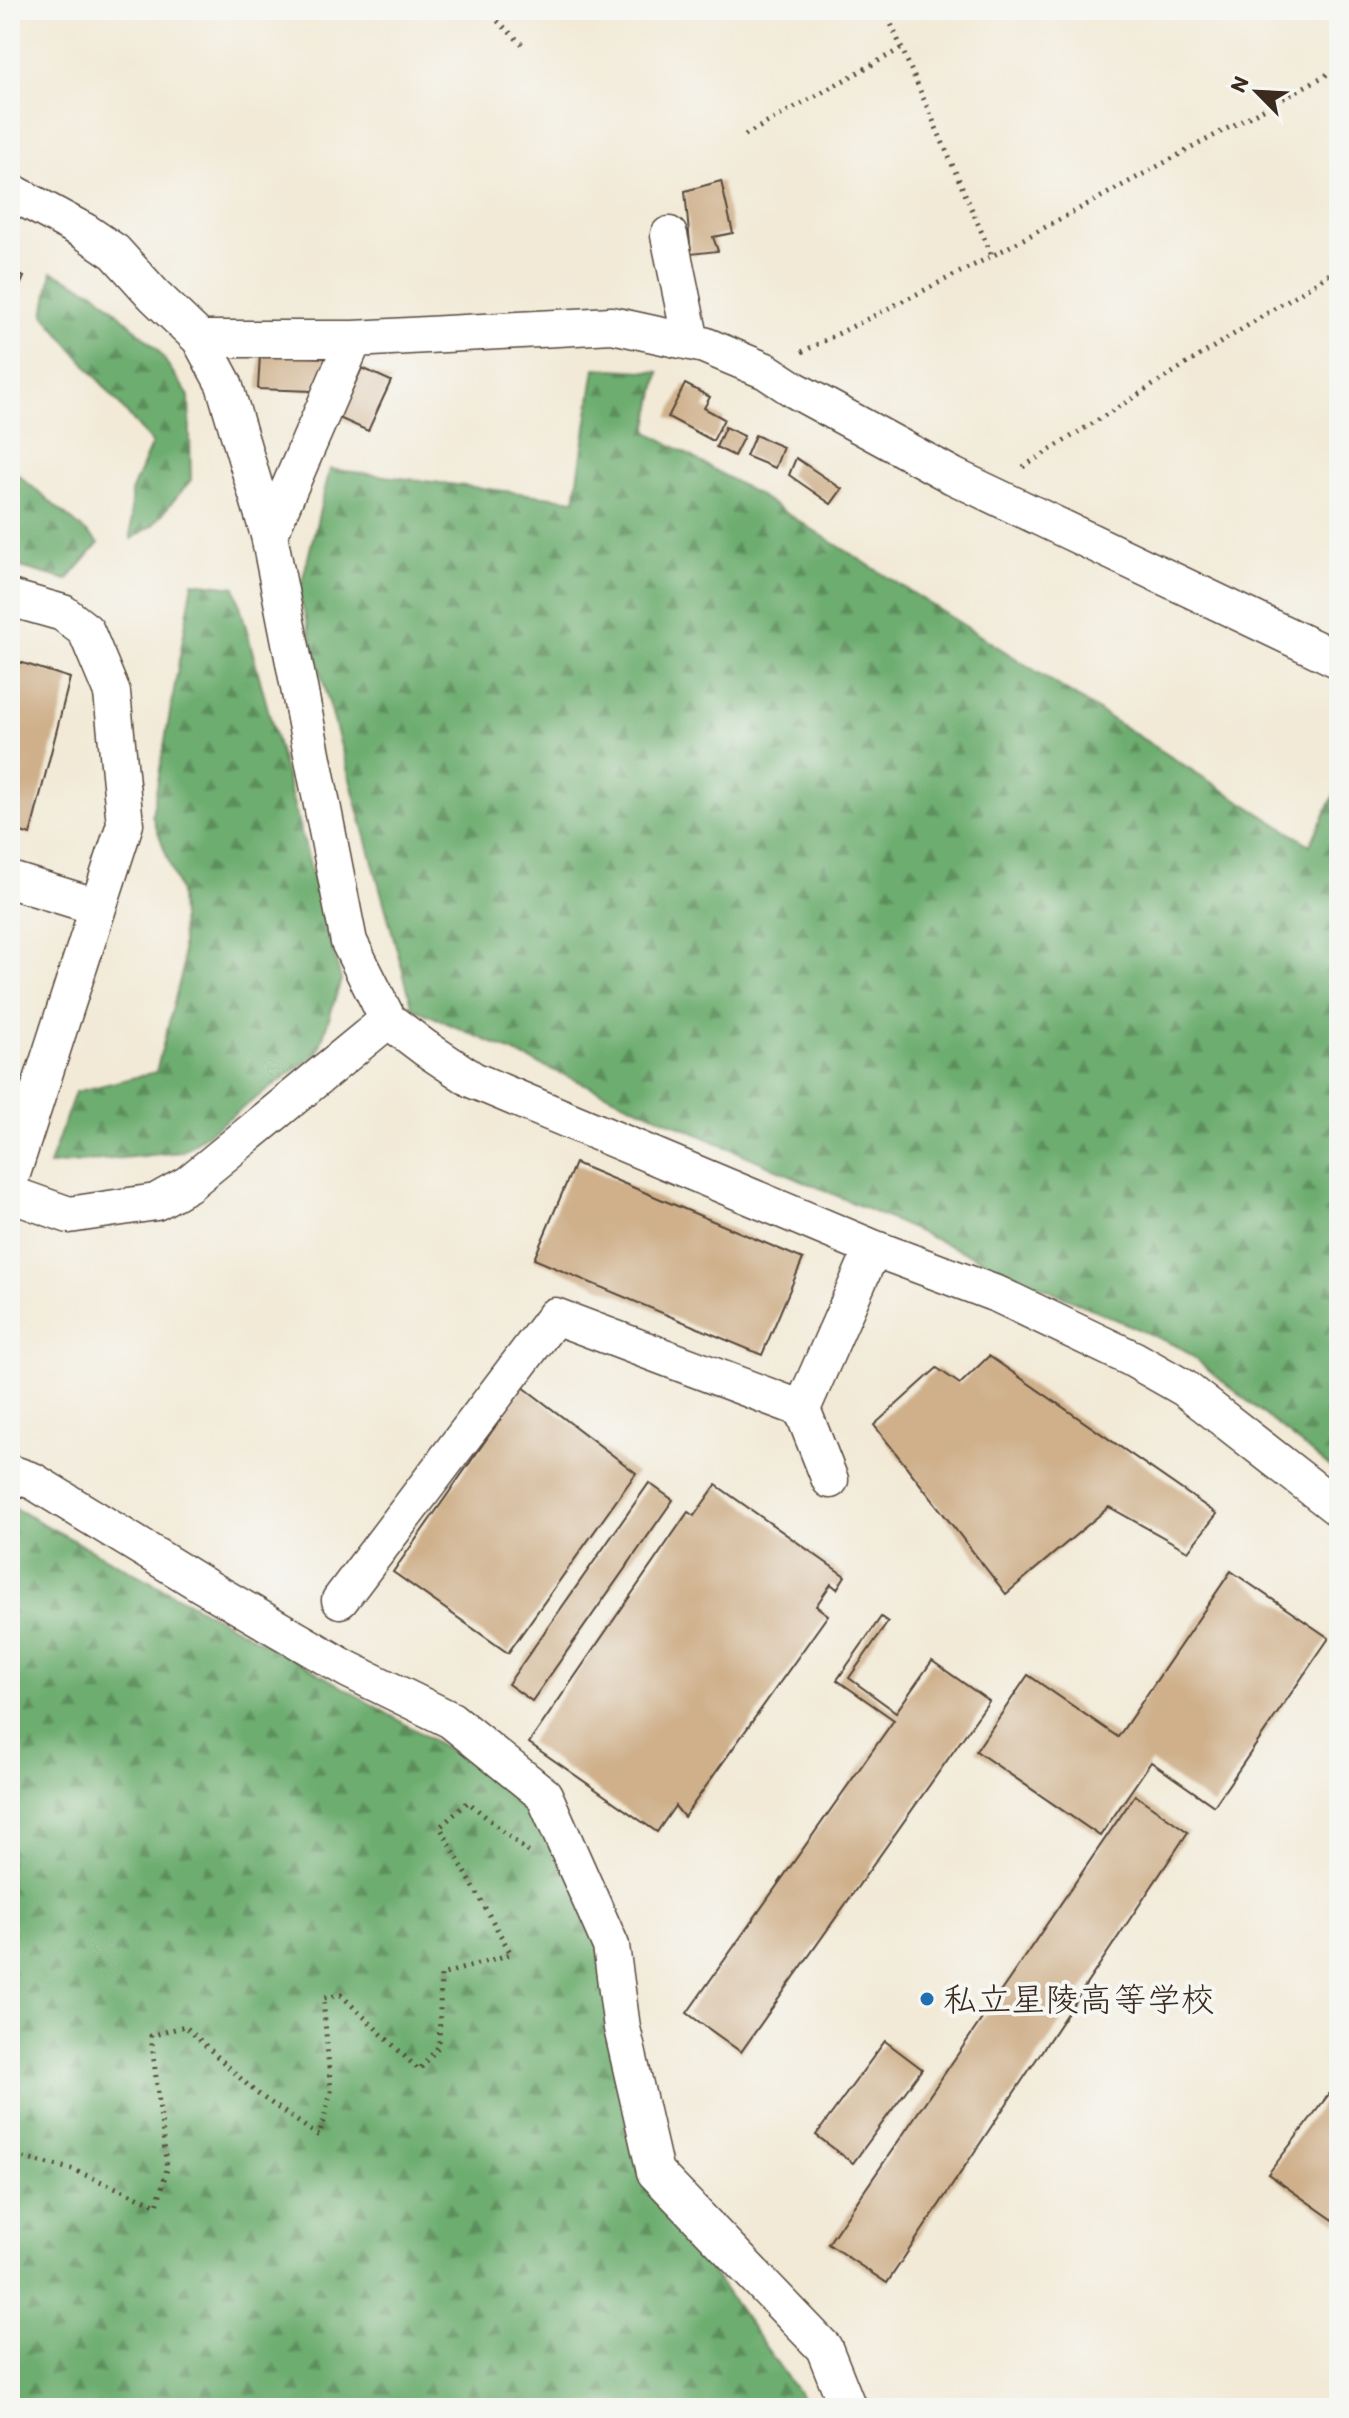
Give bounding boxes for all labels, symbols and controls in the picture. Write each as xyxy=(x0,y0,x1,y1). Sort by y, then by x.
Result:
north arrow xyxy=(1217,52,1297,132)
text: N xyxy=(1224,72,1255,96)
place label: 私立星陵高等学校 xyxy=(943,1979,1215,2020)
marker: 私立星陵高等学校 xyxy=(918,1990,936,2008)

